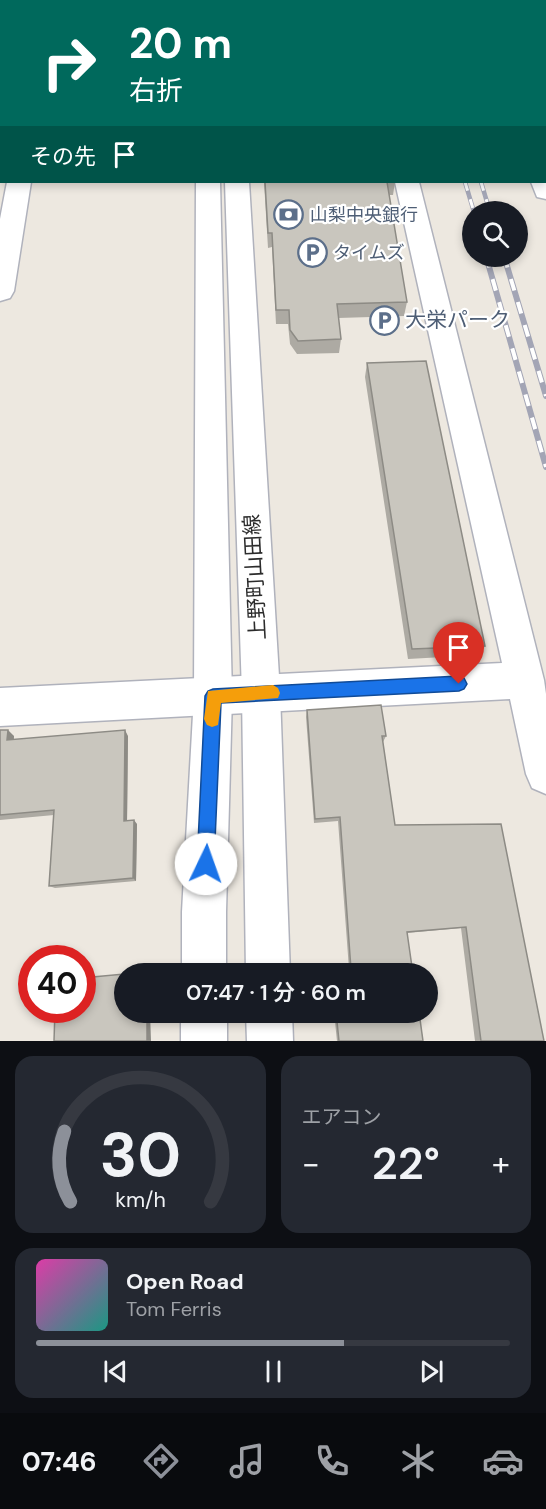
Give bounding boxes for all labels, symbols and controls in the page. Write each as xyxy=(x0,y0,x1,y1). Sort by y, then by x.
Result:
text: 20 m xyxy=(129,16,232,71)
icon: right xyxy=(30,24,108,102)
text: 右折 xyxy=(129,73,183,108)
icon: arrive xyxy=(108,138,141,171)
text: その先 xyxy=(30,142,96,171)
bank icon: 山梨中央銀行 xyxy=(273,199,305,231)
map controls xyxy=(462,201,528,267)
button: search xyxy=(462,201,528,267)
place label: 山梨中央銀行 xyxy=(310,203,418,227)
parking icon: タイムズ xyxy=(296,237,328,269)
place label: タイムズ xyxy=(333,241,405,265)
parking icon: 大栄パーク xyxy=(368,304,400,336)
place label: 大栄パーク xyxy=(405,306,510,334)
street label: 上野町山田線 xyxy=(238,513,272,641)
pin xyxy=(433,622,484,684)
icon: arrive xyxy=(442,631,475,664)
position arrow xyxy=(174,832,238,896)
speed limit sign: 40 xyxy=(18,945,96,1023)
text: 07:47 · 1 分 · 60 m xyxy=(186,978,366,1007)
text: エアコン xyxy=(302,1104,382,1130)
text: 30 xyxy=(99,1114,181,1195)
text: 22° xyxy=(372,1134,440,1193)
text: − xyxy=(302,1142,320,1185)
text: + xyxy=(492,1142,510,1185)
text: km/h xyxy=(115,1186,166,1214)
text: Open Road xyxy=(126,1267,244,1296)
text: Tom Ferris xyxy=(126,1296,222,1322)
icon: previous xyxy=(99,1355,132,1388)
icon: pause xyxy=(257,1355,290,1388)
icon: next xyxy=(415,1355,448,1388)
icon: directions xyxy=(140,1440,182,1482)
icon: music xyxy=(226,1440,268,1482)
icon: phone xyxy=(311,1440,353,1482)
icon: climate xyxy=(397,1440,439,1482)
icon: car xyxy=(482,1440,524,1482)
text: 07:46 xyxy=(22,1444,97,1479)

